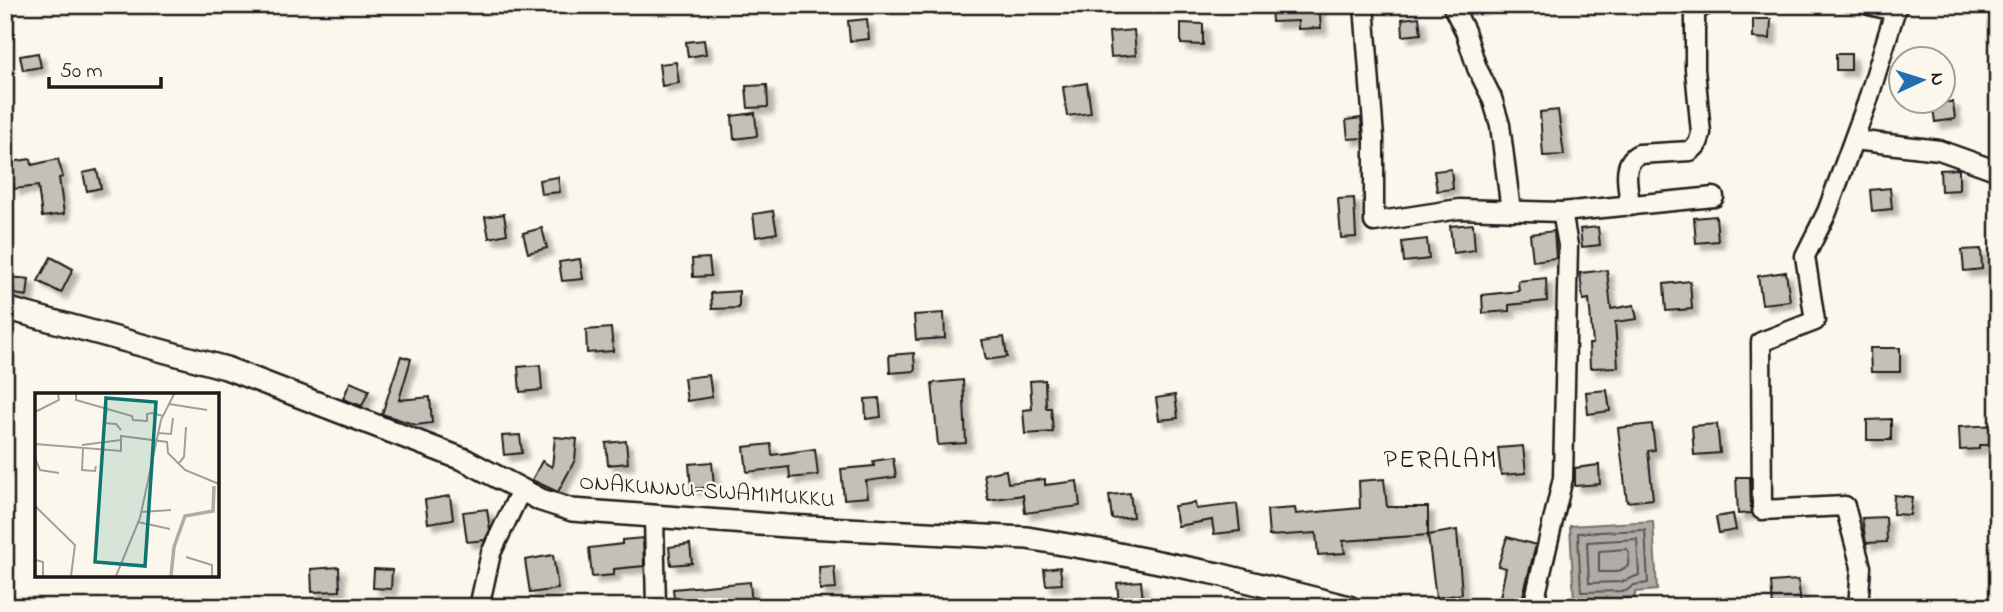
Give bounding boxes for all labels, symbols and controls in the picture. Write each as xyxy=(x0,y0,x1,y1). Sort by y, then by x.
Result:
scale bar xyxy=(49,46,161,90)
north arrow xyxy=(1888,46,1958,116)
text: 50 m xyxy=(60,57,103,87)
text: N xyxy=(1923,72,1950,87)
inset map xyxy=(35,393,219,577)
district label: PERALAM xyxy=(1383,442,1499,480)
street label: ONAKUNNU-SWAMIMUKKU xyxy=(578,467,836,517)

